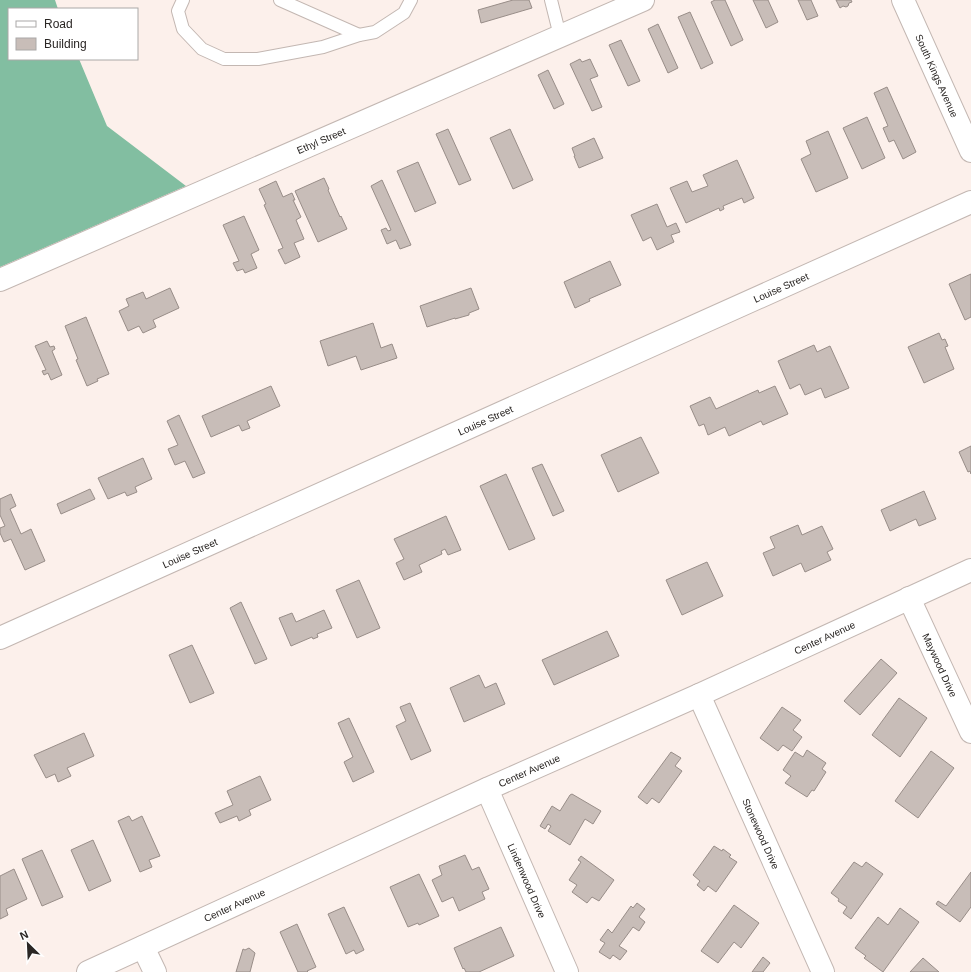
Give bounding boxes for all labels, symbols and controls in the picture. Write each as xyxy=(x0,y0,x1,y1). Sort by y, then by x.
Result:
legend xyxy=(8,8,138,60)
text: Road xyxy=(44,17,73,31)
street label: South Kings Avenue xyxy=(913,33,960,120)
text: Building xyxy=(44,37,87,51)
street label: Ethyl Street xyxy=(295,125,347,156)
street label: Louise Street xyxy=(752,271,810,305)
street label: Louise Street xyxy=(456,403,515,438)
street label: Louise Street xyxy=(161,536,219,570)
street label: Center Avenue xyxy=(792,619,857,657)
street label: Maywood Drive xyxy=(920,632,959,699)
street label: Center Avenue xyxy=(497,752,562,789)
street label: Stonewood Drive xyxy=(740,797,781,871)
street label: Lindenwood Drive xyxy=(506,842,548,920)
street label: Center Avenue xyxy=(202,886,267,924)
north arrow xyxy=(8,924,48,964)
text: N xyxy=(18,928,30,942)

